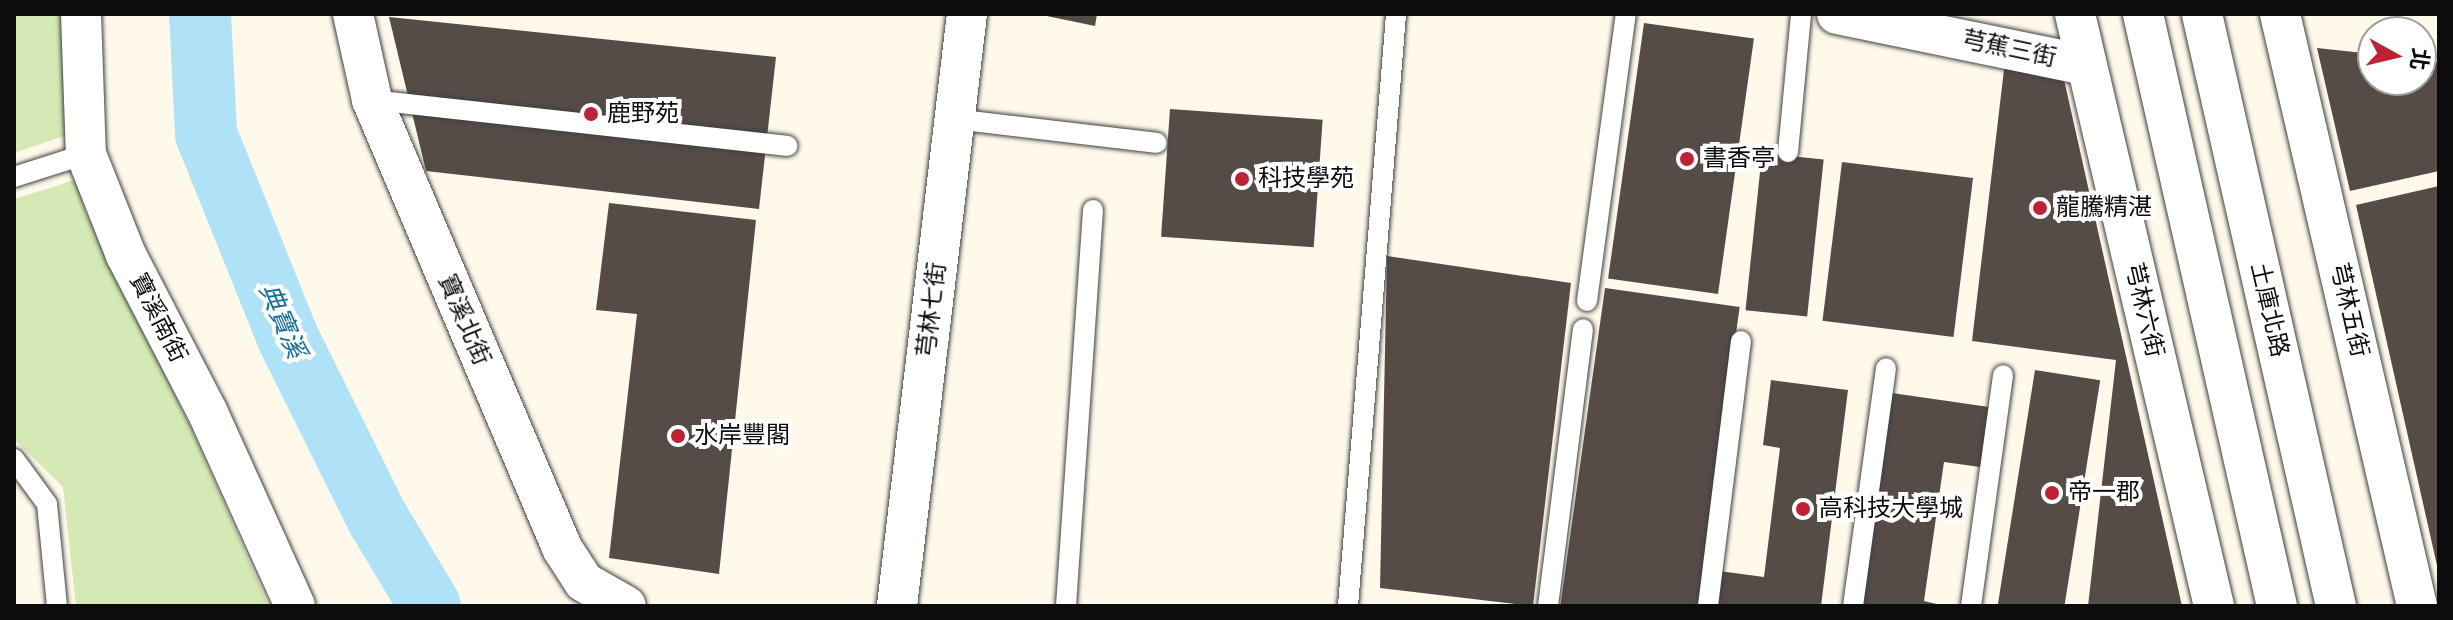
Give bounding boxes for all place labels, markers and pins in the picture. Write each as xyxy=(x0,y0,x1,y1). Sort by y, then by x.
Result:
place label: 鹿野苑 xyxy=(607,100,679,128)
marker: 鹿野苑 xyxy=(582,105,600,123)
place label: 書香亭 xyxy=(1703,145,1775,173)
marker: 書香亭 xyxy=(1678,150,1696,168)
place label: 科技學苑 xyxy=(1258,165,1354,193)
marker: 科技學苑 xyxy=(1233,170,1251,188)
place label: 龍騰精湛 xyxy=(2056,194,2152,222)
marker: 龍騰精湛 xyxy=(2031,199,2049,217)
place label: 水岸豐閣 xyxy=(694,422,790,450)
marker: 水岸豐閣 xyxy=(669,427,687,445)
place label: 帝一郡 xyxy=(2068,479,2140,507)
marker: 帝一郡 xyxy=(2043,484,2061,502)
place label: 高科技大學城 xyxy=(1819,495,1963,523)
marker: 高科技大學城 xyxy=(1794,500,1812,518)

